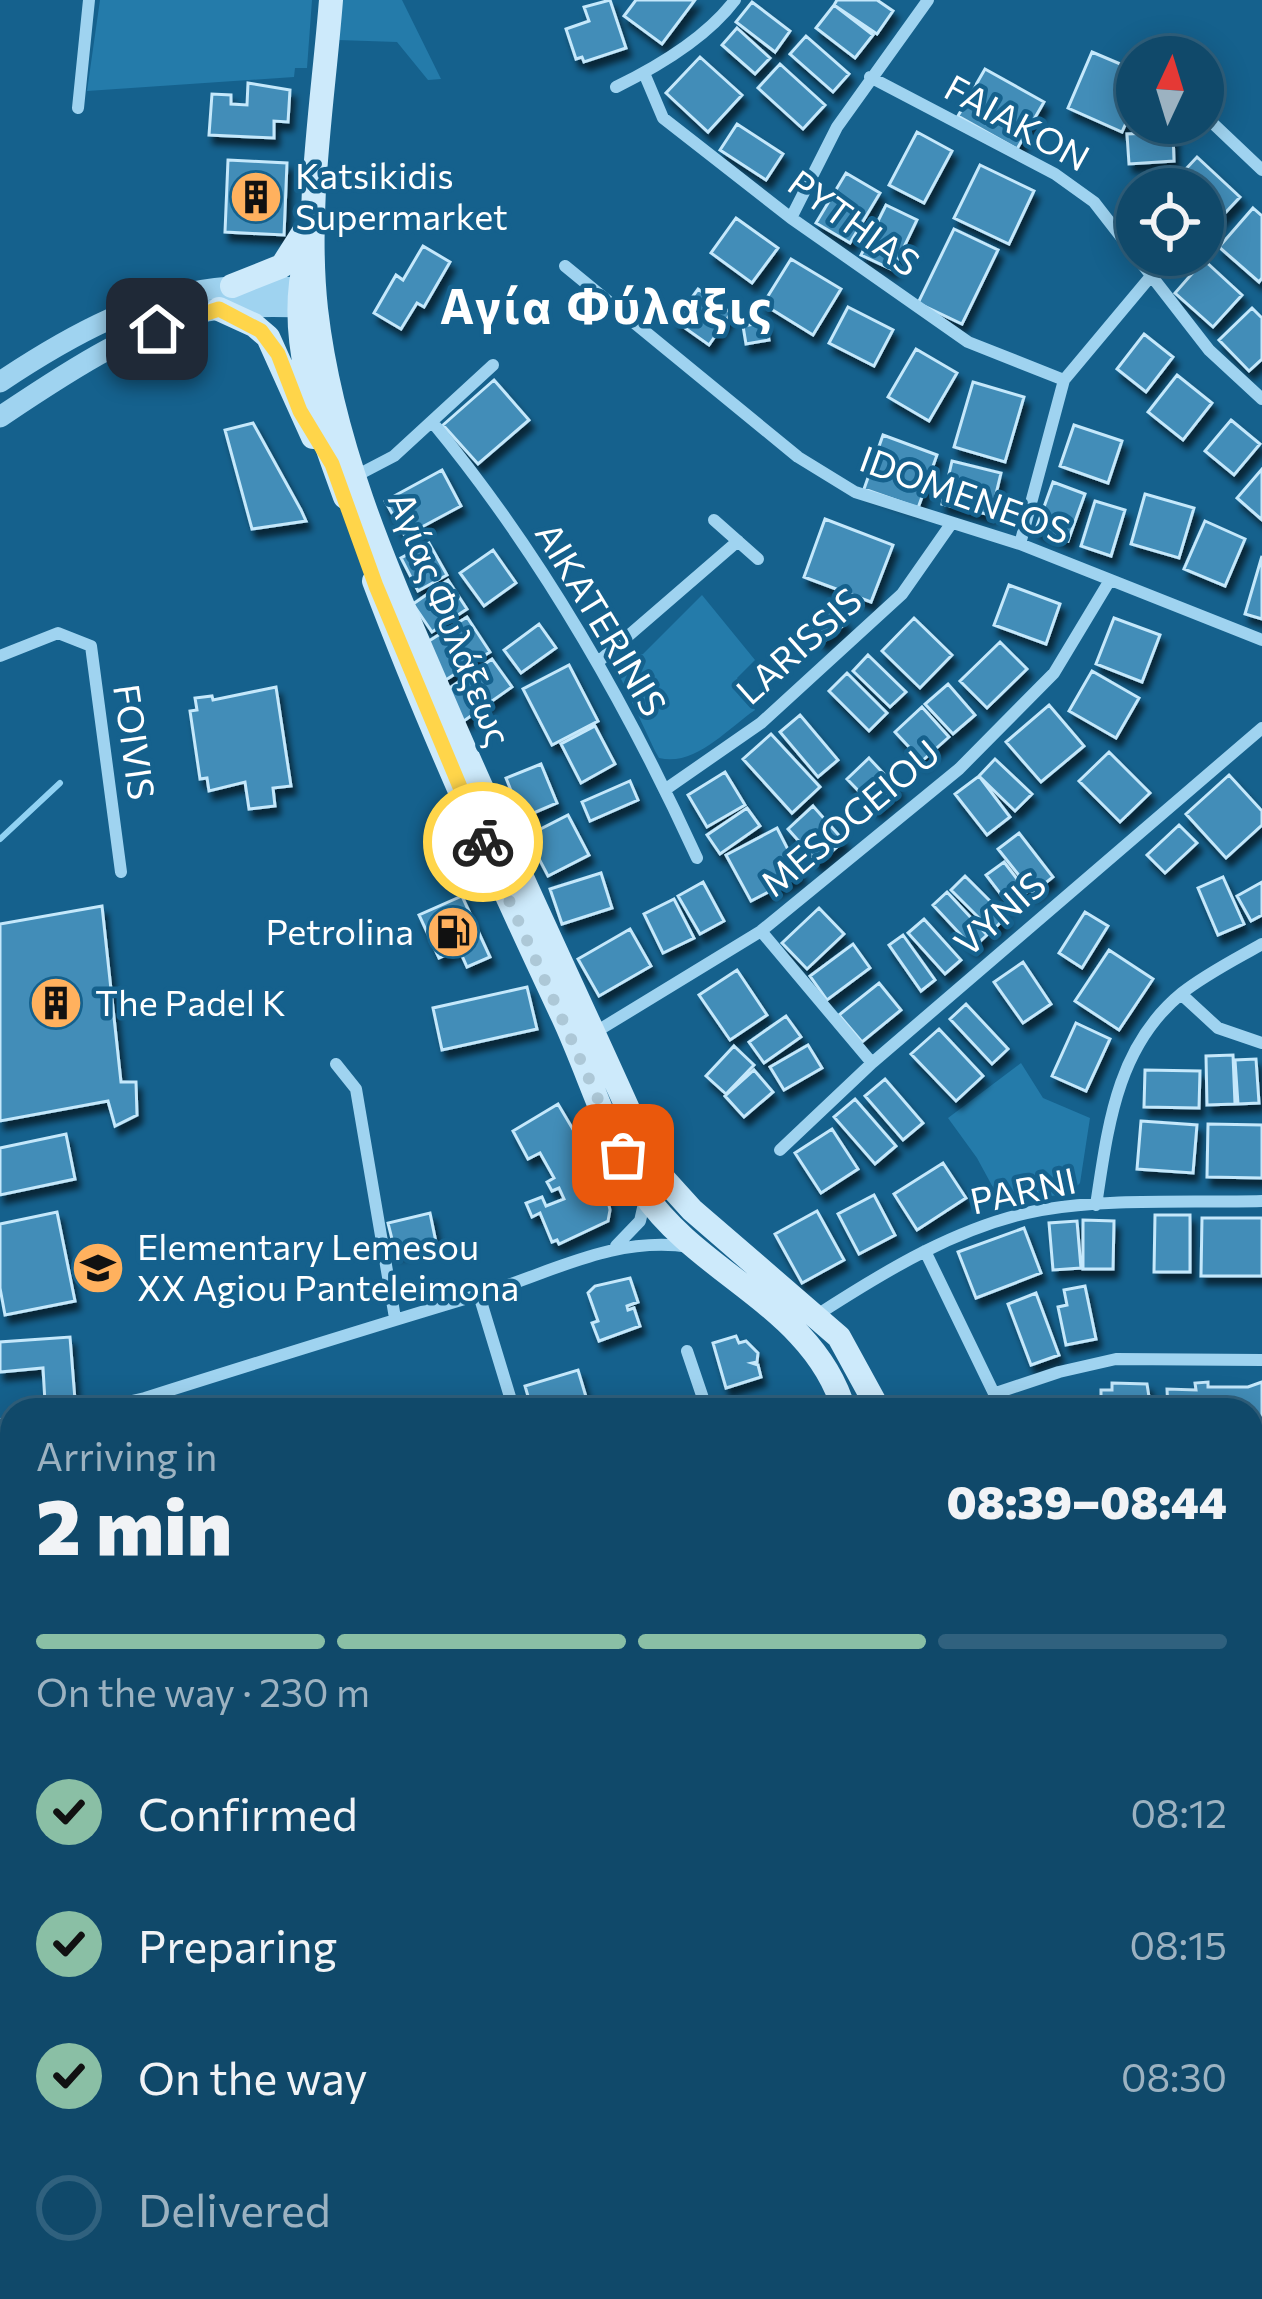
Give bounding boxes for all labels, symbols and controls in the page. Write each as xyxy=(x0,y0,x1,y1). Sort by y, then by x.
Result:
north arrow xyxy=(1116,36,1224,144)
map controls xyxy=(1116,36,1224,276)
street label: FAIAKON xyxy=(938,64,1098,179)
place label: Katsikidis Supermarket xyxy=(295,152,508,237)
street label: PYTHIAS xyxy=(781,159,929,284)
button: locate xyxy=(1116,168,1224,276)
building icon: Katsikidis Supermarket xyxy=(228,169,284,225)
district label: Αγία Φύλαξις xyxy=(440,275,774,334)
pin xyxy=(106,278,208,380)
icon: home xyxy=(124,296,190,362)
street label: IDOMENEOS xyxy=(855,435,1077,551)
street label: Αγίας Φυλάξεως xyxy=(381,485,523,752)
street label: AIKATERINIS xyxy=(528,513,678,723)
street label: LARISSIS xyxy=(726,577,869,712)
street label: FOIVIS xyxy=(106,681,166,802)
street label: MESOGEIOU xyxy=(750,729,947,904)
courier xyxy=(423,782,543,902)
icon: bike xyxy=(450,809,516,875)
street label: VYNIS xyxy=(944,861,1053,964)
fuel station icon: Petrolina xyxy=(425,904,481,960)
place label: Petrolina xyxy=(265,908,414,952)
building icon: The Padel K xyxy=(28,975,84,1031)
place label: The Padel K xyxy=(95,979,286,1023)
pin xyxy=(572,1104,674,1206)
icon: bag xyxy=(590,1122,656,1188)
street label: PARNI xyxy=(966,1156,1079,1222)
place label: Elementary Lemesou XX Agiou Panteleimona xyxy=(137,1223,519,1308)
school or university icon: Elementary Lemesou XX Agiou Panteleimona xyxy=(70,1240,126,1296)
text: Arriving in xyxy=(36,1431,217,1479)
text: 08:39–08:44 xyxy=(946,1473,1227,1528)
text: 2 min xyxy=(36,1476,232,1571)
text: On the way · 230 m xyxy=(36,1667,370,1715)
icon: check xyxy=(36,1779,102,1845)
text: Confirmed xyxy=(138,1785,358,1840)
text: 08:12 xyxy=(1130,1788,1227,1836)
icon: check xyxy=(36,1911,102,1977)
text: Preparing xyxy=(138,1917,337,1972)
text: 08:15 xyxy=(1130,1920,1227,1968)
icon: check xyxy=(36,2043,102,2109)
text: On the way xyxy=(138,2049,368,2104)
text: 08:30 xyxy=(1121,2052,1227,2100)
text: Delivered xyxy=(138,2181,331,2236)

